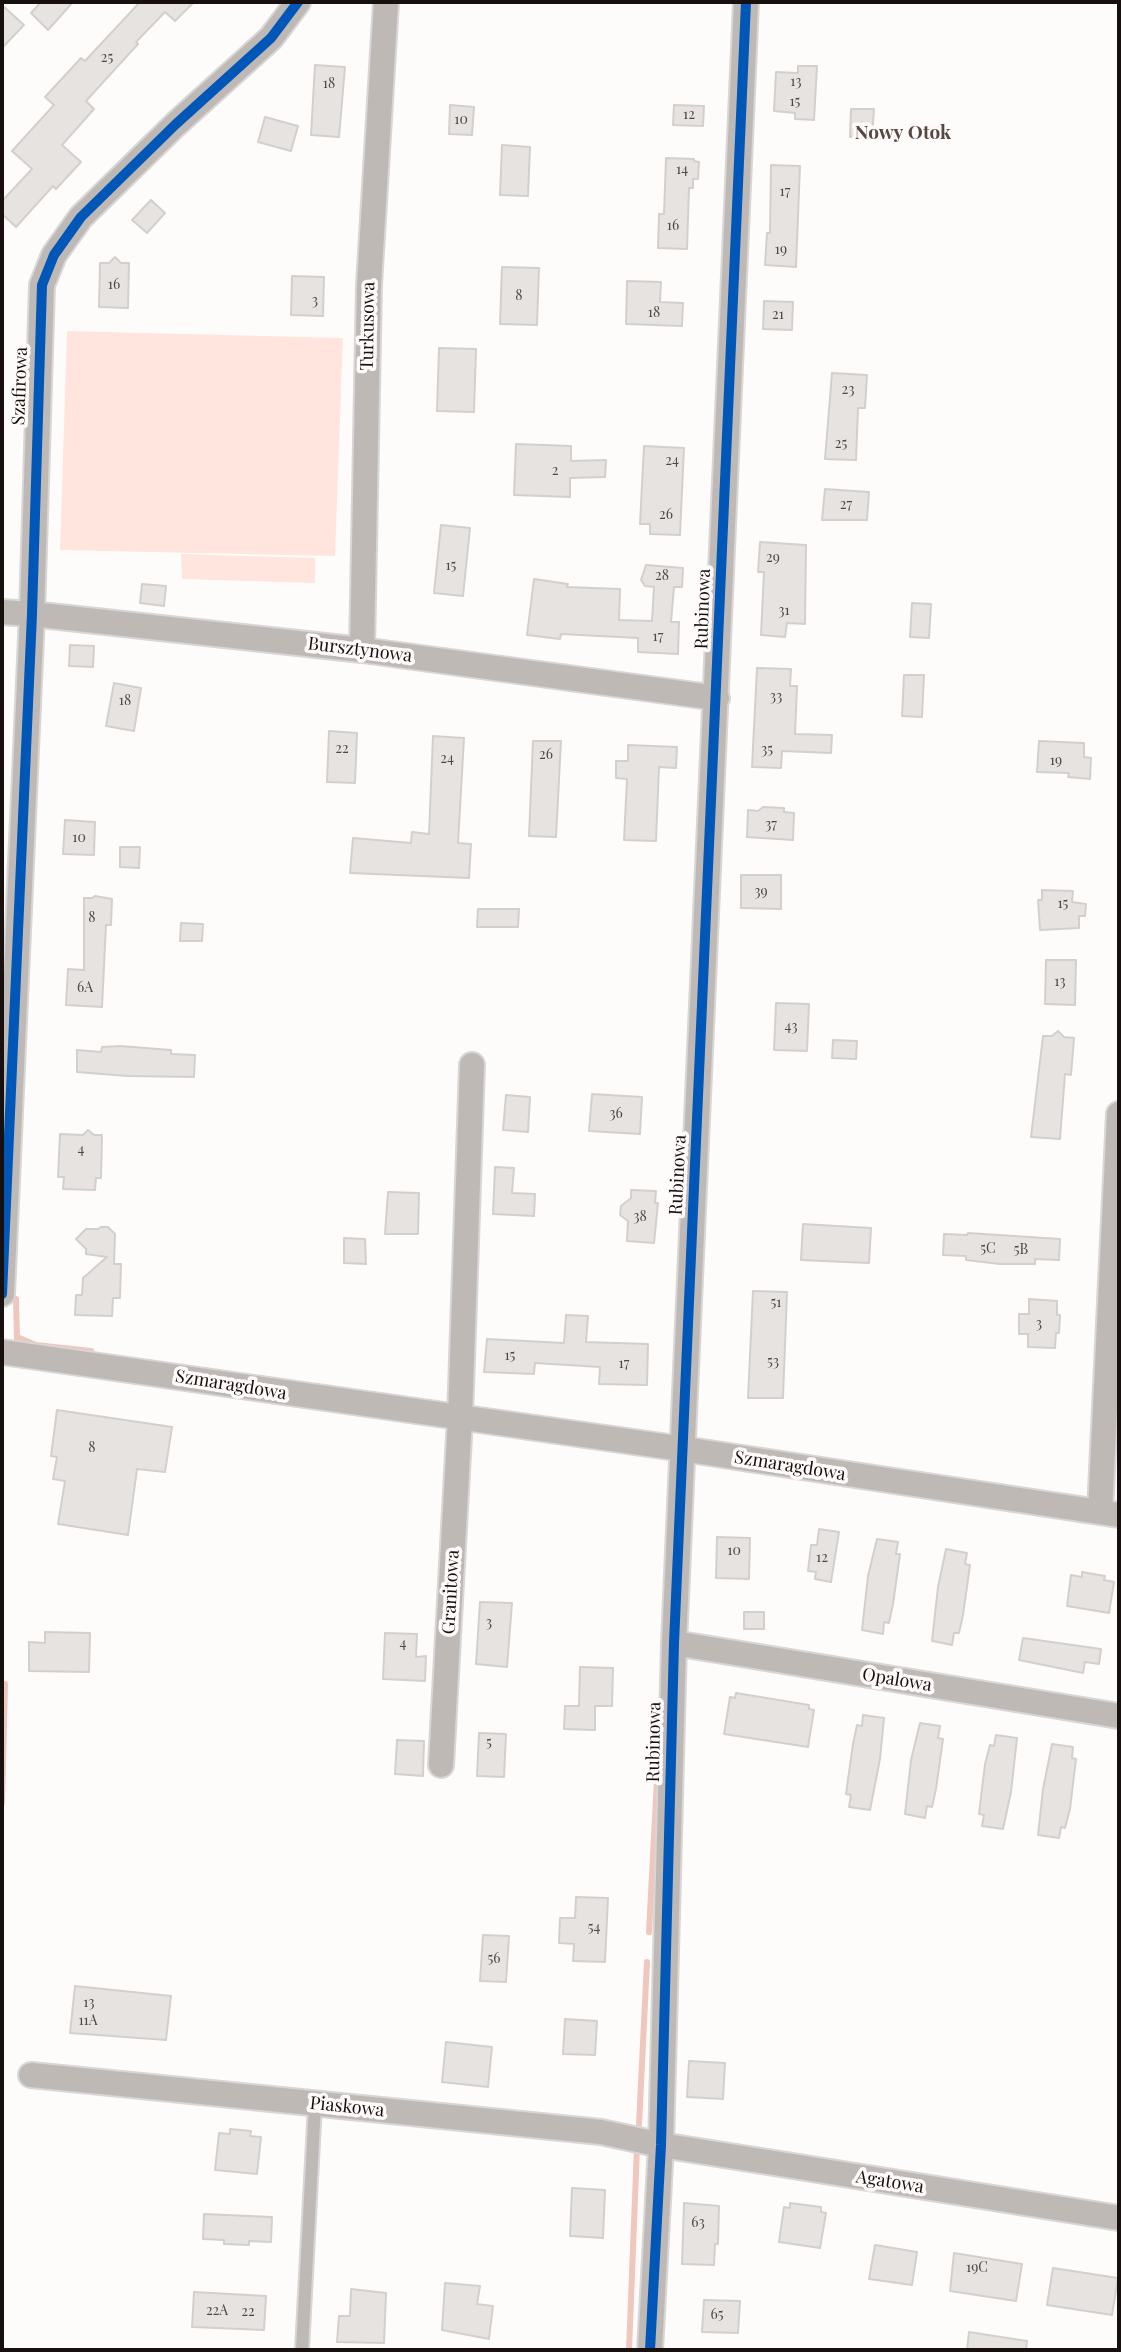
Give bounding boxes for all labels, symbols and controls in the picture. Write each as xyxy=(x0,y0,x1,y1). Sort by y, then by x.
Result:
house number: 25 xyxy=(101,50,113,66)
house number: 13 xyxy=(790,74,802,90)
house number: 18 xyxy=(323,76,335,92)
house number: 15 xyxy=(790,94,800,110)
house number: 12 xyxy=(683,107,695,123)
house number: 10 xyxy=(454,112,468,128)
district label: Nowy Otok xyxy=(855,122,951,144)
house number: 14 xyxy=(676,162,688,178)
house number: 17 xyxy=(780,184,790,200)
house number: 16 xyxy=(667,218,679,234)
house number: 19 xyxy=(775,242,787,258)
house number: 16 xyxy=(108,277,120,293)
street label: Turkusowa xyxy=(356,281,380,371)
house number: 8 xyxy=(515,288,523,304)
house number: 3 xyxy=(312,293,318,309)
house number: 18 xyxy=(648,305,660,321)
house number: 21 xyxy=(772,307,784,323)
street label: Szafirowa xyxy=(8,346,32,426)
house number: 23 xyxy=(841,382,855,398)
house number: 25 xyxy=(835,436,847,452)
house number: 24 xyxy=(665,453,679,469)
house number: 2 xyxy=(552,463,558,479)
house number: 27 xyxy=(840,497,852,513)
house number: 26 xyxy=(659,507,673,523)
house number: 29 xyxy=(766,550,780,566)
house number: 15 xyxy=(446,558,456,574)
house number: 28 xyxy=(655,568,669,584)
street label: Rubinowa xyxy=(691,568,715,650)
house number: 31 xyxy=(778,603,790,619)
house number: 17 xyxy=(653,629,663,645)
street label: Bursztynowa xyxy=(307,633,413,667)
house number: 33 xyxy=(770,689,782,705)
house number: 18 xyxy=(119,693,131,709)
house number: 22 xyxy=(335,741,349,757)
house number: 35 xyxy=(761,742,773,758)
house number: 26 xyxy=(539,747,553,763)
house number: 24 xyxy=(440,751,454,767)
house number: 19 xyxy=(1050,753,1062,769)
house number: 37 xyxy=(765,817,777,833)
house number: 10 xyxy=(72,830,86,846)
house number: 39 xyxy=(754,884,768,900)
house number: 15 xyxy=(1058,896,1068,912)
house number: 8 xyxy=(88,910,96,926)
house number: 13 xyxy=(1054,974,1066,990)
house number: 6A xyxy=(77,980,93,996)
house number: 43 xyxy=(785,1019,797,1035)
house number: 36 xyxy=(609,1106,623,1122)
street label: Rubinowa xyxy=(665,1134,691,1216)
house number: 4 xyxy=(78,1142,84,1158)
house number: 38 xyxy=(633,1209,647,1225)
house number: 5C xyxy=(980,1241,996,1257)
house number: 5B xyxy=(1014,1242,1028,1258)
house number: 51 xyxy=(771,1295,781,1311)
house number: 3 xyxy=(1036,1316,1042,1332)
house number: 15 xyxy=(505,1348,515,1364)
house number: 53 xyxy=(767,1354,779,1370)
house number: 17 xyxy=(619,1356,629,1372)
street label: Szmaragdowa xyxy=(174,1366,288,1404)
house number: 8 xyxy=(88,1440,96,1456)
street label: Szmaragdowa xyxy=(733,1447,847,1485)
house number: 10 xyxy=(727,1543,741,1559)
street label: Granitowa xyxy=(438,1549,464,1635)
house number: 12 xyxy=(816,1550,828,1566)
house number: 3 xyxy=(486,1615,492,1631)
house number: 4 xyxy=(400,1636,406,1652)
street label: Opalowa xyxy=(861,1664,933,1696)
street label: Rubinowa xyxy=(642,1701,666,1783)
house number: 5 xyxy=(486,1735,492,1751)
house number: 54 xyxy=(588,1920,600,1936)
house number: 56 xyxy=(487,1951,501,1967)
house number: 13 xyxy=(83,1995,95,2011)
house number: 11A xyxy=(78,2013,98,2029)
street label: Piaskowa xyxy=(309,2092,385,2122)
street label: Agatowa xyxy=(855,2166,925,2198)
house number: 63 xyxy=(691,2215,705,2231)
house number: 19C xyxy=(966,2260,988,2276)
house number: 22A xyxy=(206,2303,228,2319)
house number: 22 xyxy=(241,2304,255,2320)
house number: 65 xyxy=(710,2307,724,2323)

